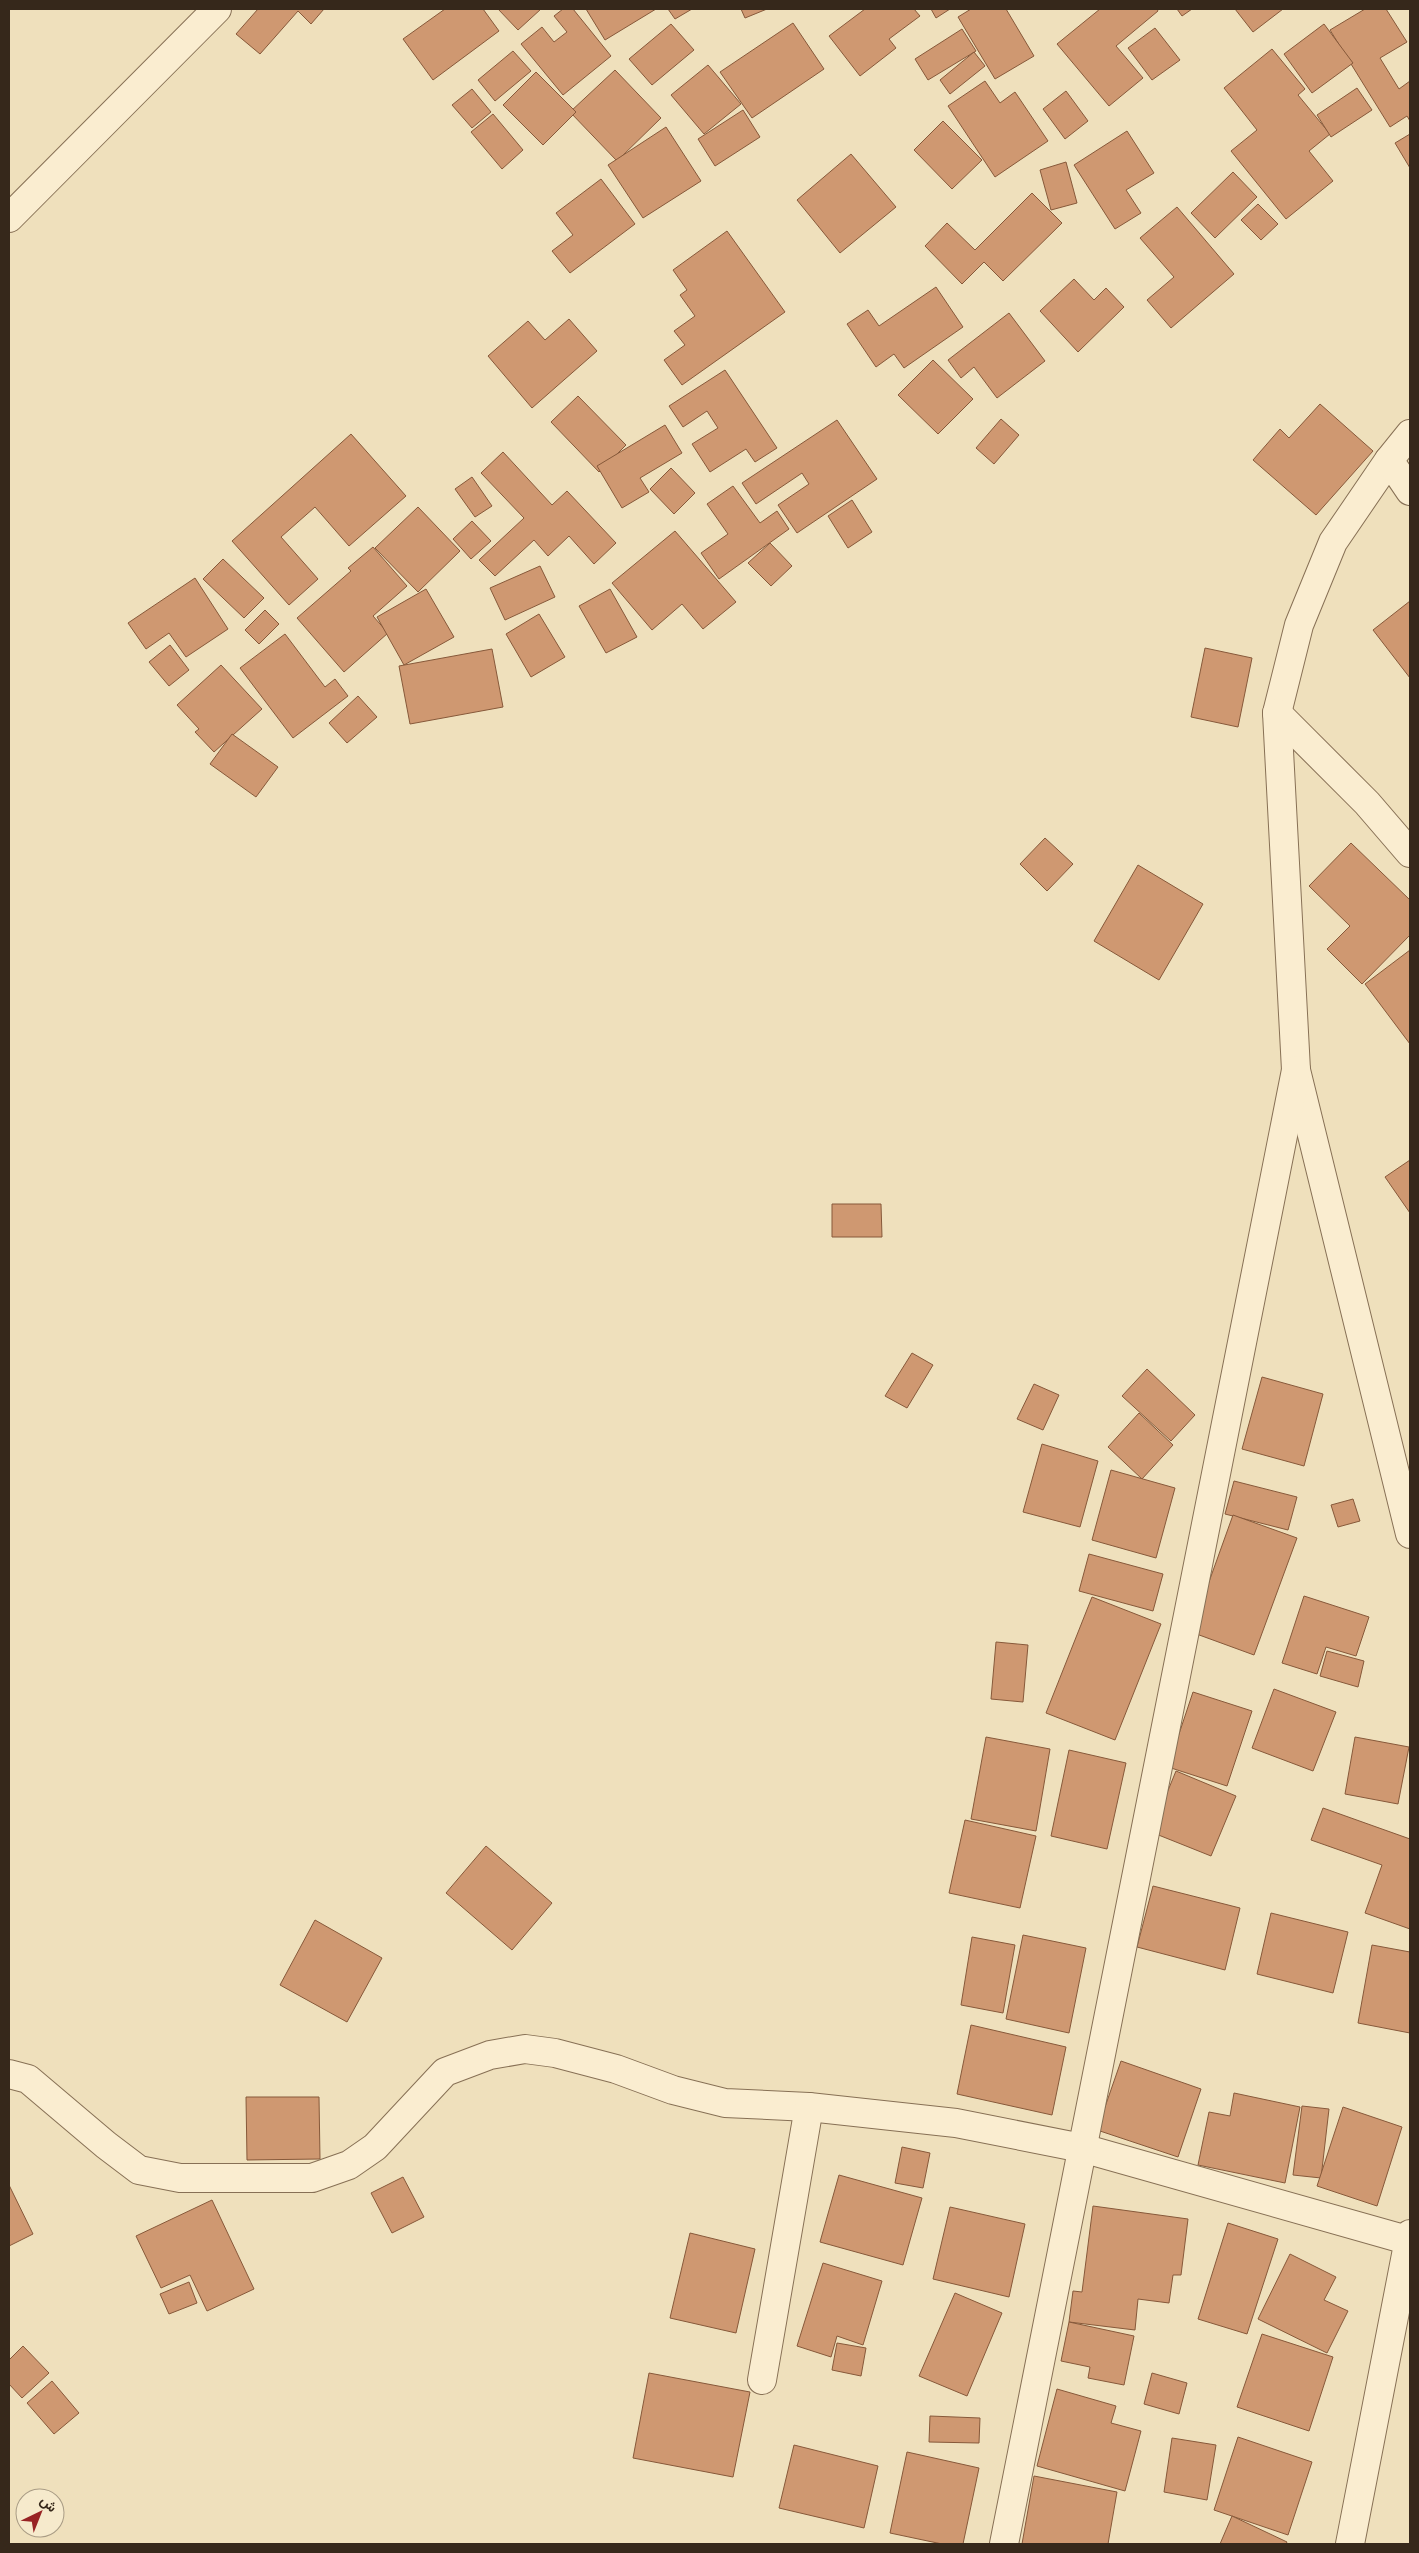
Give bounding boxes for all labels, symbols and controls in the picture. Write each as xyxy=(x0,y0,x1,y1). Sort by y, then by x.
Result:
north arrow xyxy=(15,2488,65,2538)
text: ش xyxy=(37,2492,61,2516)

